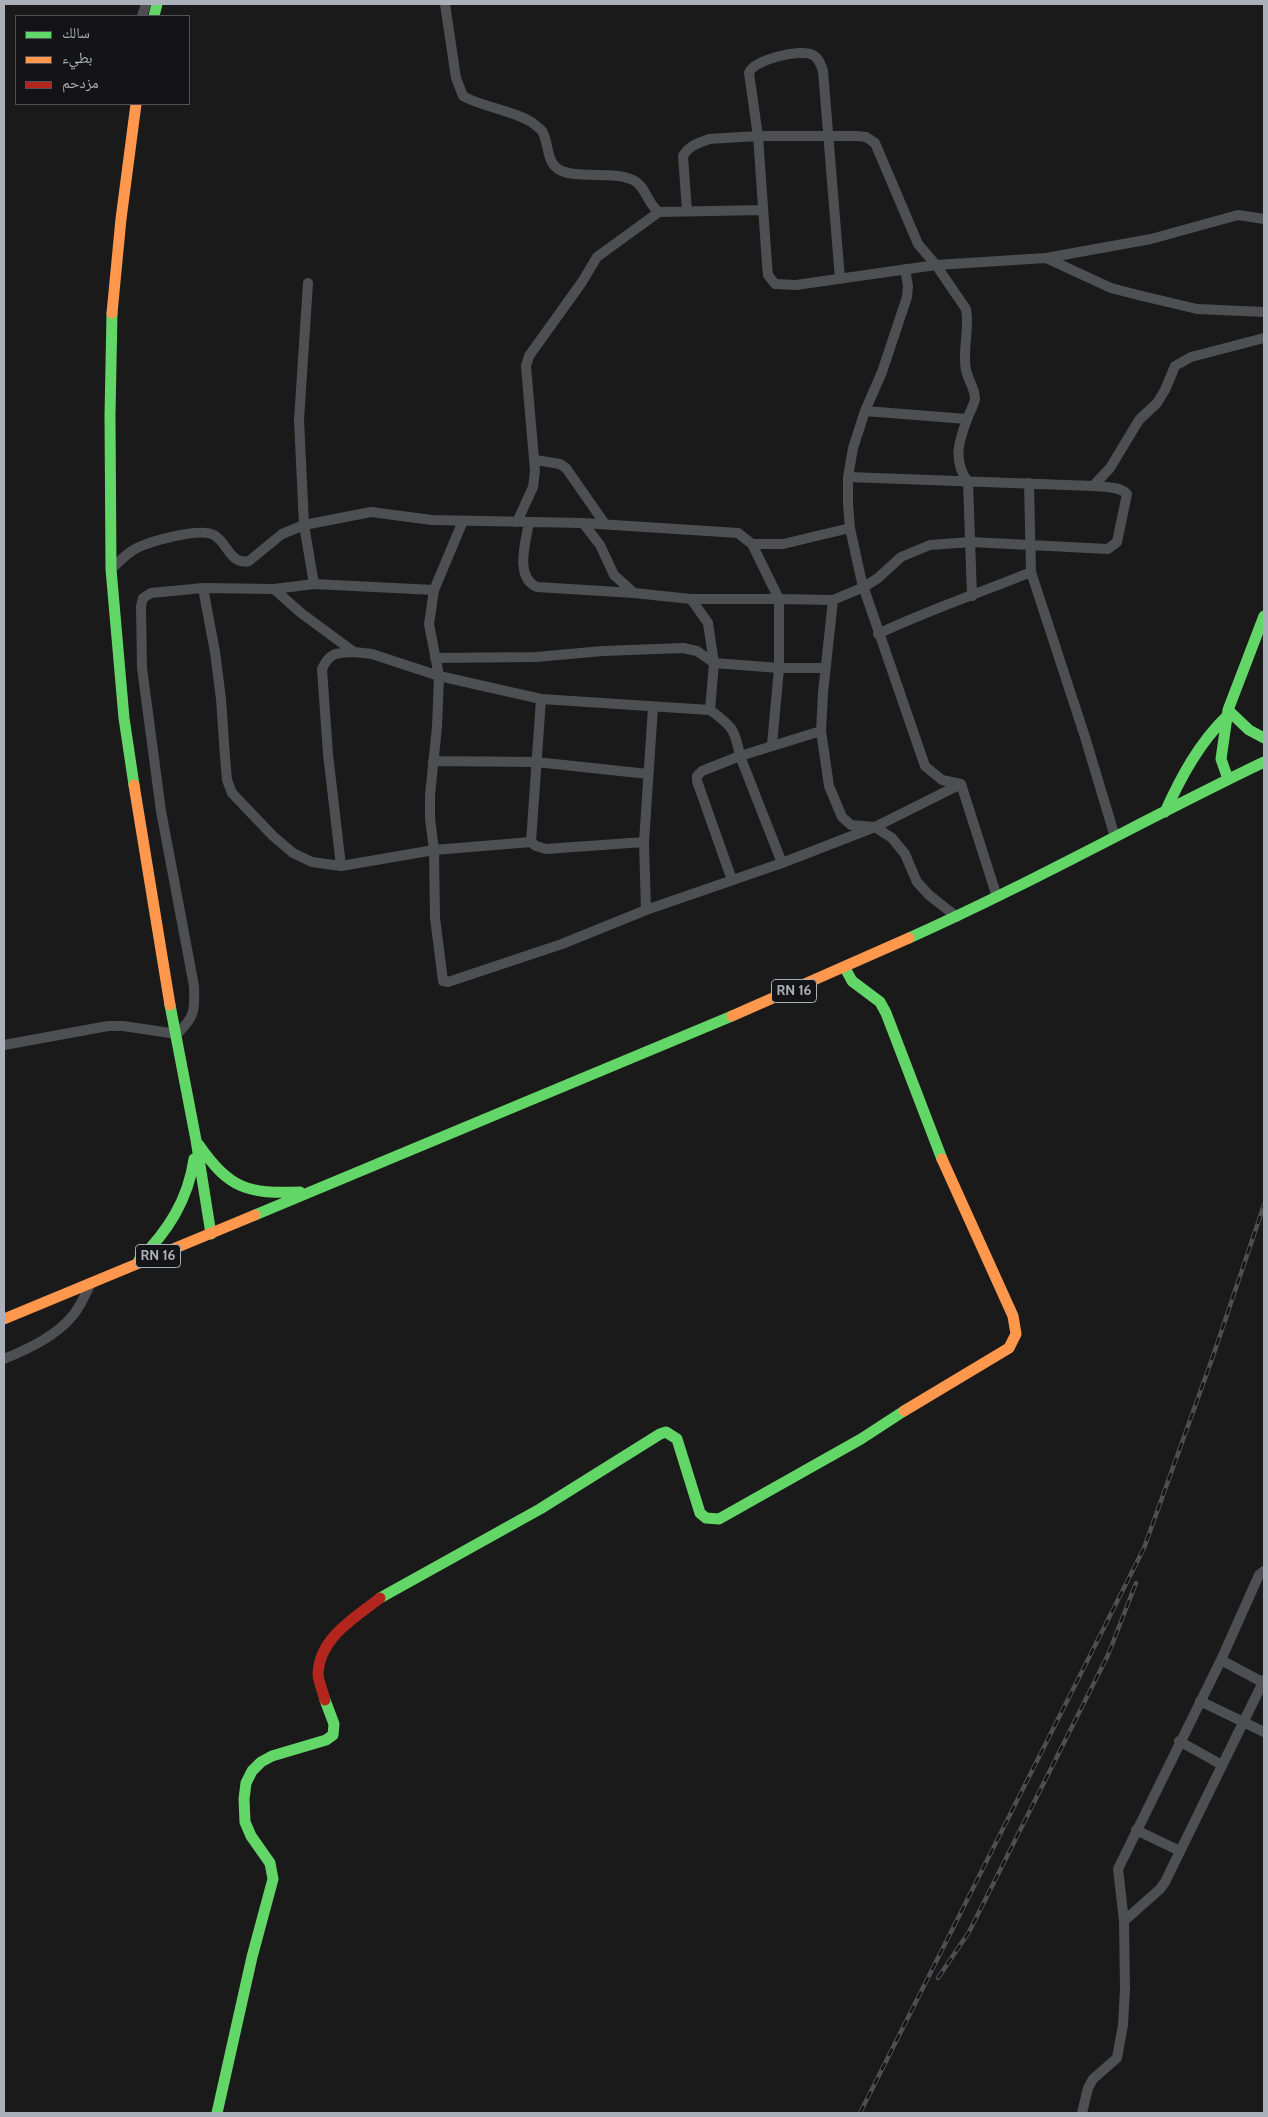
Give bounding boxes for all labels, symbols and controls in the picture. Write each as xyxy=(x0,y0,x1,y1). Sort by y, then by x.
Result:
legend xyxy=(15,15,190,105)
text: سالك xyxy=(62,24,90,42)
text: بطيء xyxy=(62,49,92,67)
text: مزدحم xyxy=(62,74,99,92)
road number: RN 16 xyxy=(772,979,816,1002)
road number: RN 16 xyxy=(136,1244,180,1268)

